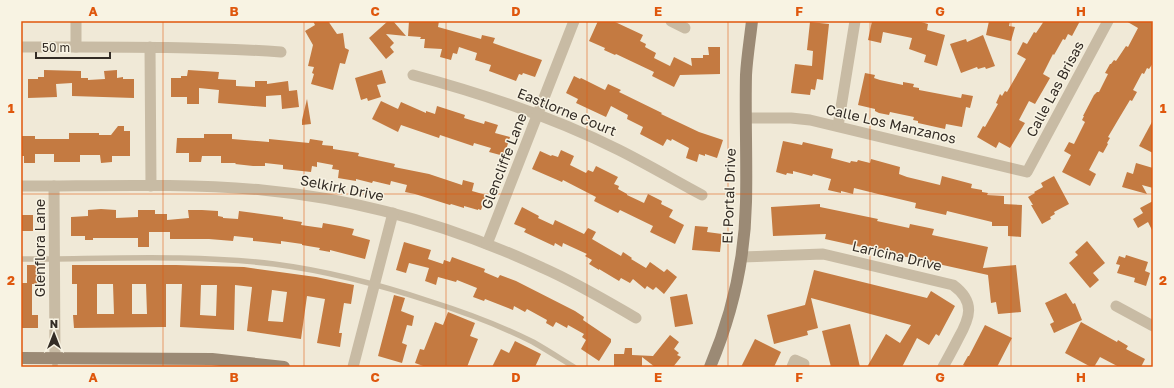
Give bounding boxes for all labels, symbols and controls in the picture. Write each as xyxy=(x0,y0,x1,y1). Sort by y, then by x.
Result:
text: A xyxy=(88,3,98,19)
text: B xyxy=(229,3,239,19)
text: C xyxy=(370,3,380,19)
text: D xyxy=(511,3,521,19)
text: E xyxy=(654,3,662,19)
text: F xyxy=(795,3,803,19)
text: G xyxy=(935,3,945,19)
text: H xyxy=(1076,3,1086,19)
scale bar xyxy=(36,34,110,60)
street label: Calle Las Brisas xyxy=(1022,38,1087,140)
text: 50 m xyxy=(42,40,70,55)
street label: Eastlorne Court xyxy=(515,84,619,139)
text: 1 xyxy=(8,100,15,116)
street label: Calle Los Manzanos xyxy=(824,100,958,147)
text: 1 xyxy=(1160,100,1167,116)
street label: Glencliffe Lane xyxy=(477,110,530,211)
street label: El Portal Drive xyxy=(718,148,739,244)
street label: Selkirk Drive xyxy=(299,171,385,204)
street label: Glenflora Lane xyxy=(31,199,48,297)
street label: Laricina Drive xyxy=(851,237,944,274)
text: 2 xyxy=(7,272,15,288)
text: 2 xyxy=(1159,272,1167,288)
north arrow xyxy=(34,314,74,354)
text: N xyxy=(50,317,58,330)
text: A xyxy=(88,369,98,385)
text: B xyxy=(229,369,239,385)
text: C xyxy=(370,369,380,385)
text: D xyxy=(511,369,521,385)
text: E xyxy=(654,369,662,385)
text: F xyxy=(795,369,803,385)
text: G xyxy=(935,369,945,385)
text: H xyxy=(1076,369,1086,385)

